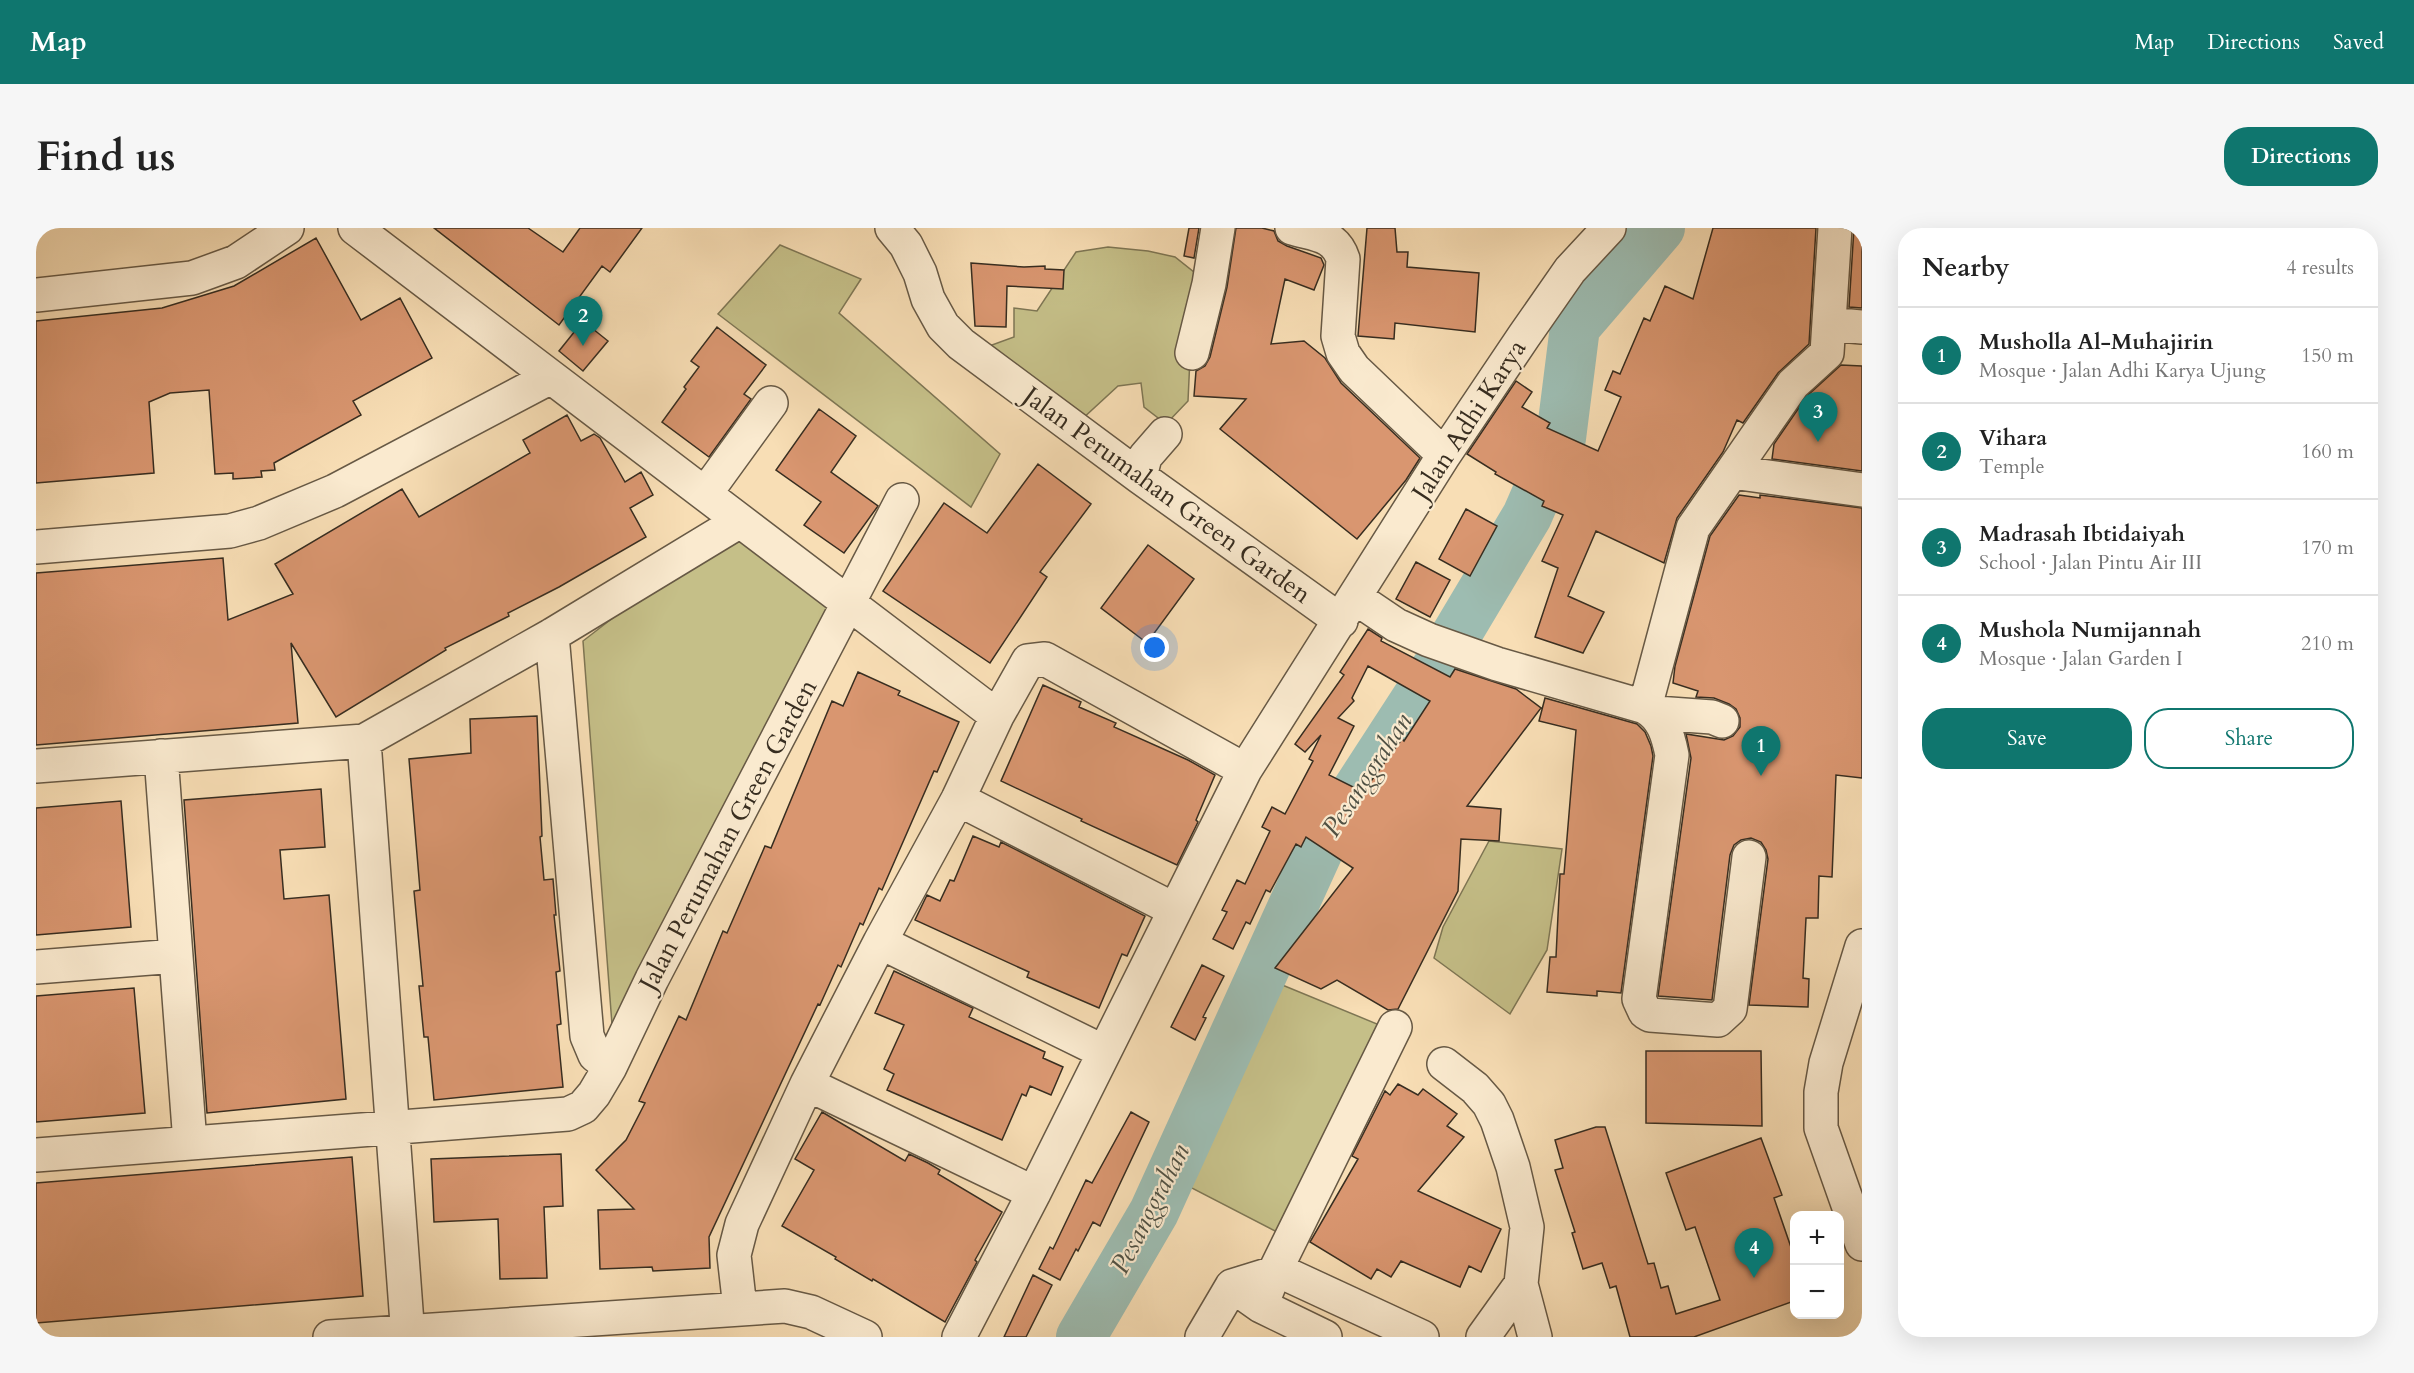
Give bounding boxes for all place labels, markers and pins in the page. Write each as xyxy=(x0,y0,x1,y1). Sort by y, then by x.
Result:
pin: 2 xyxy=(564,296,602,346)
pin: 3 xyxy=(1798,392,1838,442)
pin: 1 xyxy=(1742,726,1780,776)
pin: 4 xyxy=(1734,1228,1774,1278)

